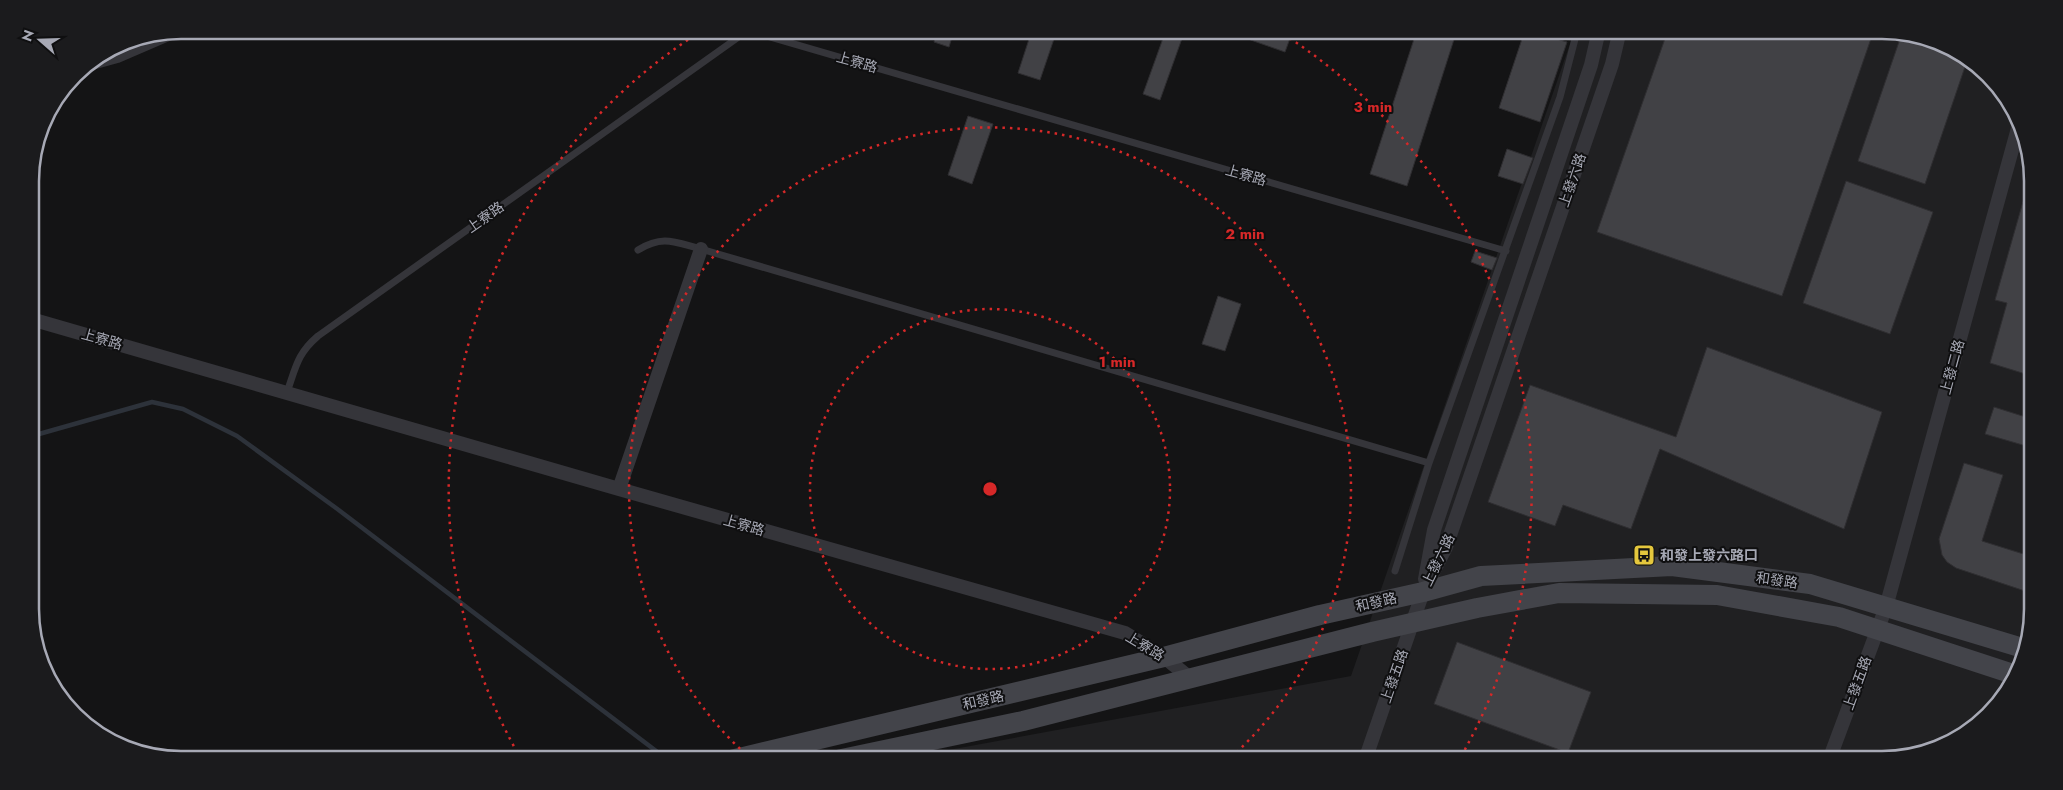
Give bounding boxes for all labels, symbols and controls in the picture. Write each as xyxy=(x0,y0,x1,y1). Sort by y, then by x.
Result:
north arrow xyxy=(15,15,65,65)
text: N xyxy=(16,27,39,44)
street label: 上寮路 xyxy=(834,47,880,77)
text: 3 min xyxy=(1354,96,1392,118)
street label: 上發六路 xyxy=(1553,150,1591,210)
street label: 上寮路 xyxy=(1223,160,1269,190)
street label: 上寮路 xyxy=(462,197,508,237)
text: 2 min xyxy=(1225,223,1265,245)
street label: 上寮路 xyxy=(79,324,125,354)
street label: 上發二路 xyxy=(1935,337,1969,397)
text: 1 min xyxy=(1098,351,1136,373)
centre of rings xyxy=(981,480,999,498)
street label: 上寮路 xyxy=(721,510,767,540)
street label: 上發六路 xyxy=(1417,530,1459,590)
bus stop icon: 和發上發六路口 xyxy=(1632,543,1656,567)
place label: 和發上發六路口 xyxy=(1660,545,1758,565)
street label: 和發路 xyxy=(1755,567,1799,593)
street label: 和發路 xyxy=(1353,588,1399,616)
street label: 上寮路 xyxy=(1122,627,1168,665)
street label: 上發五路 xyxy=(1375,646,1413,706)
street label: 上發五路 xyxy=(1838,653,1876,713)
street label: 和發路 xyxy=(960,686,1006,714)

